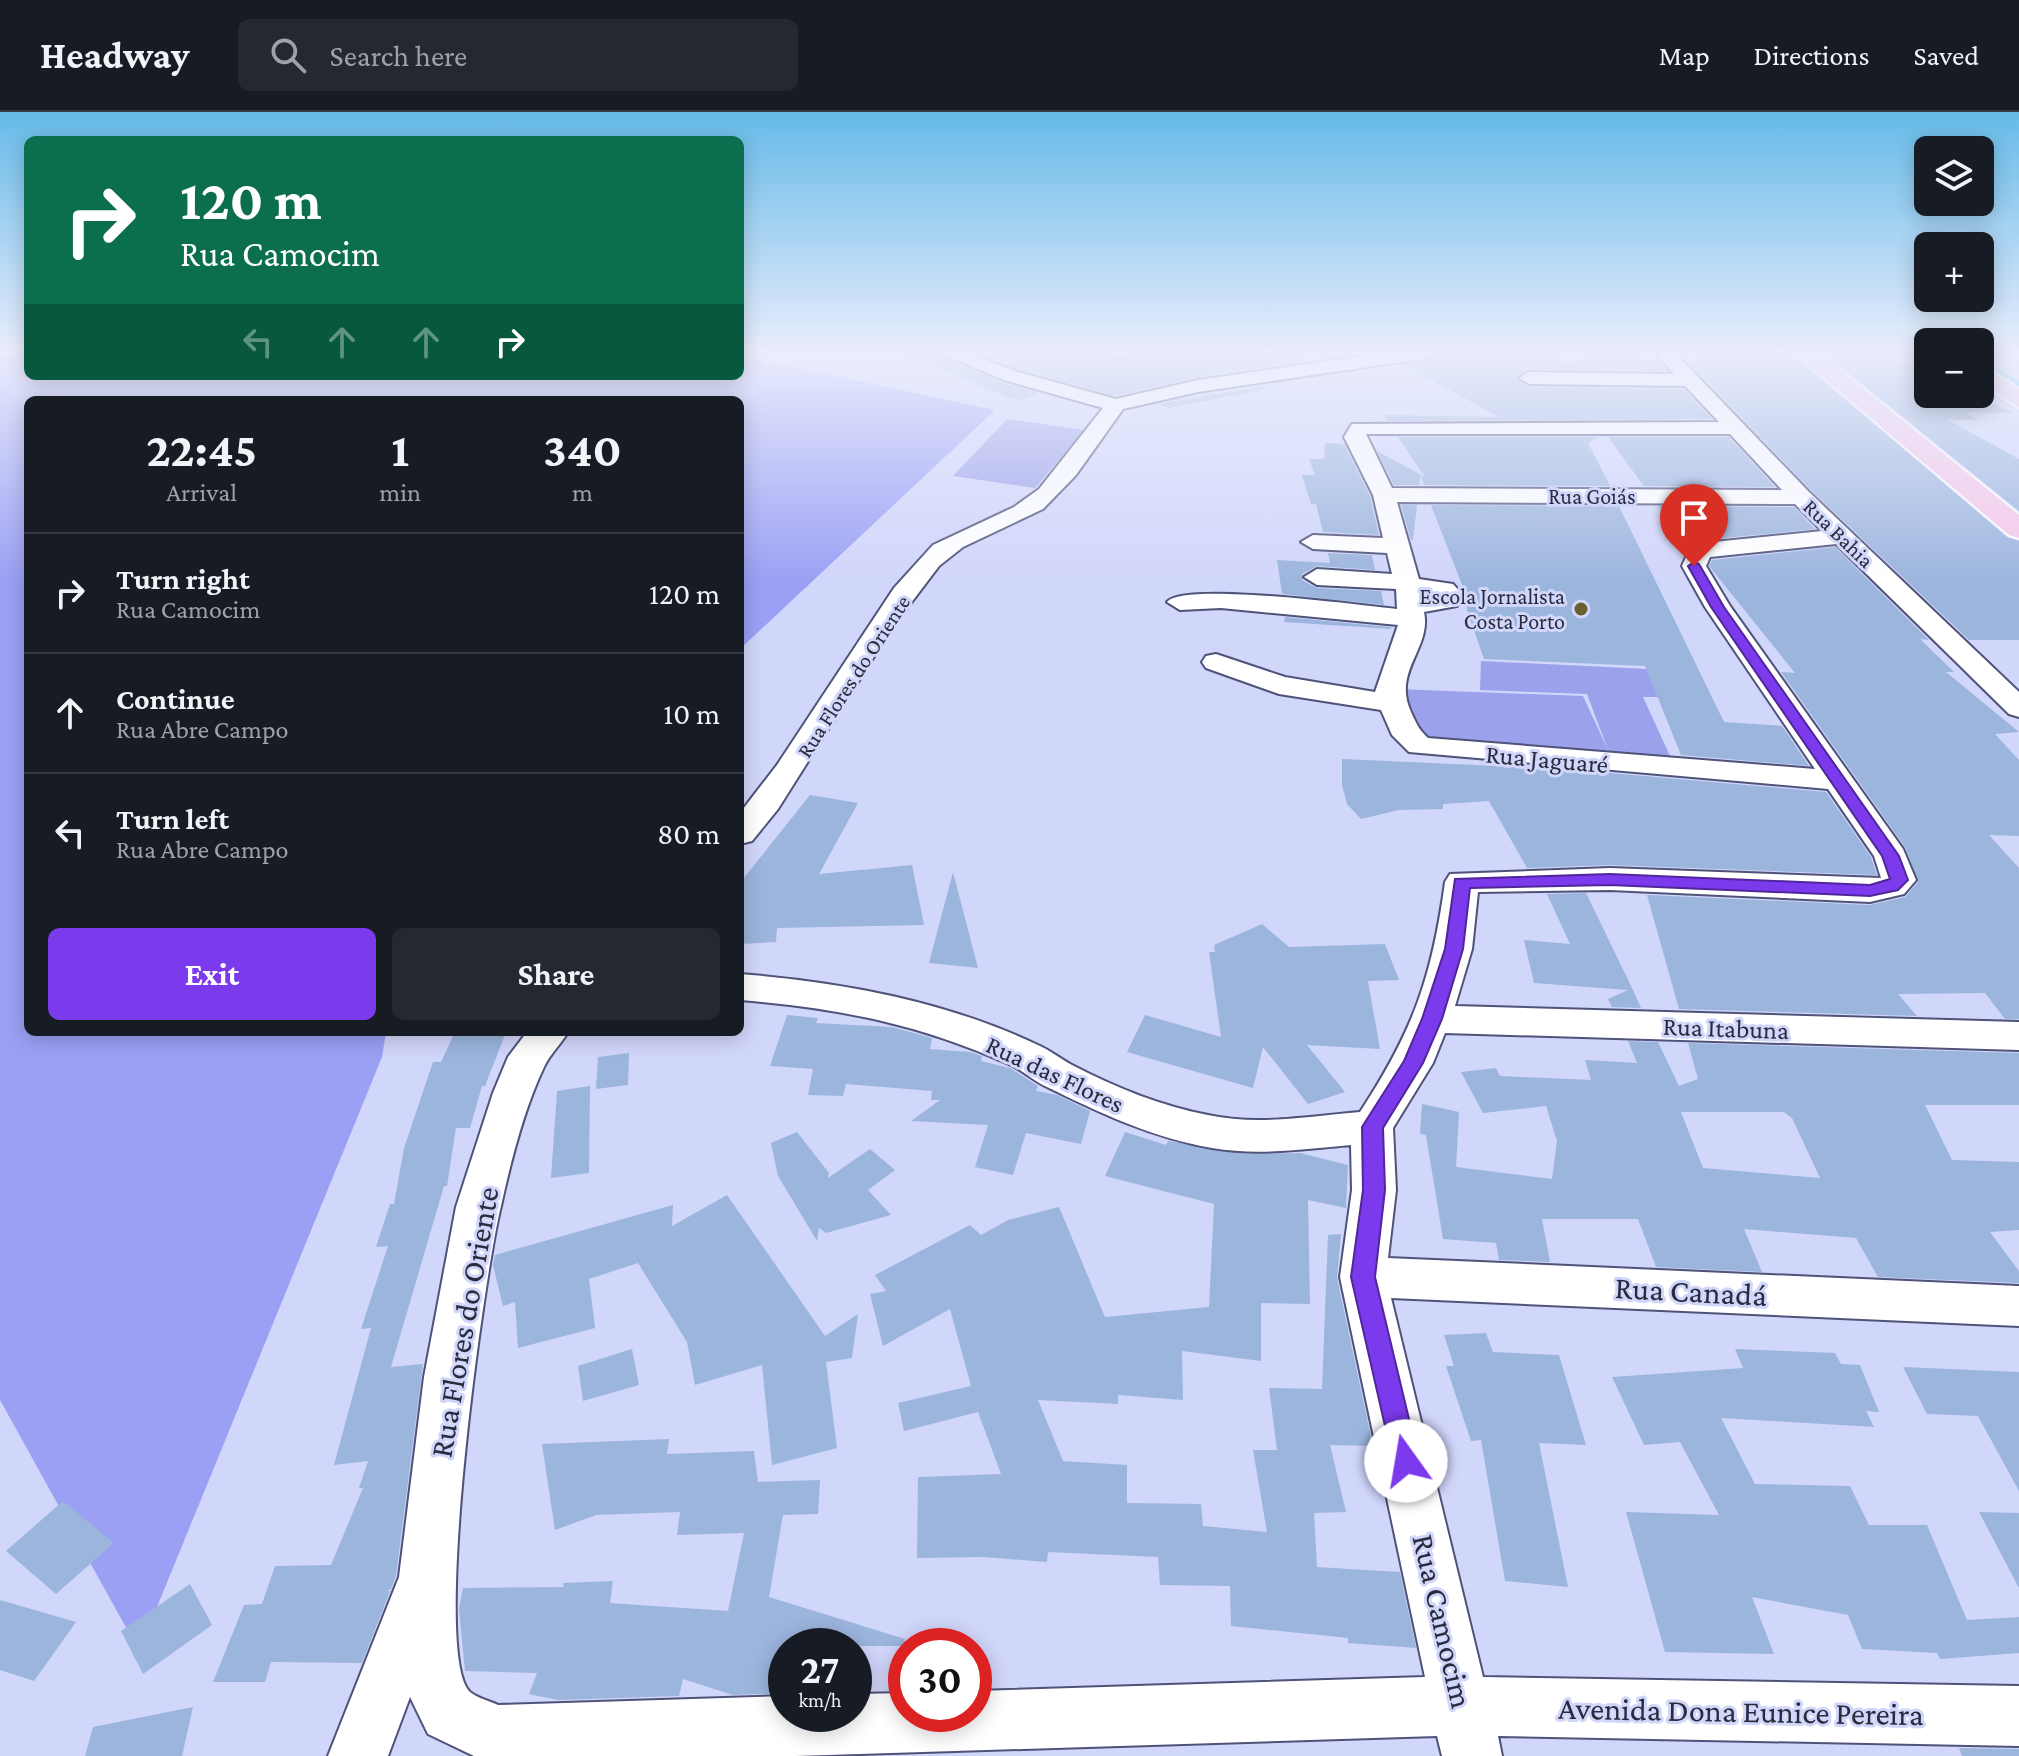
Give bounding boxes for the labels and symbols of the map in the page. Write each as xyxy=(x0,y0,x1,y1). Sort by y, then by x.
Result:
street label: Rua Goiás xyxy=(1548,484,1636,509)
pin xyxy=(1660,484,1728,566)
street label: Rua Bahia xyxy=(1798,494,1879,573)
place label: Escola Jornalista Costa Porto xyxy=(1420,584,1565,634)
street label: Rua Flores do Oriente xyxy=(792,590,915,762)
marker: Escola Jornalista Costa Porto xyxy=(1572,600,1590,618)
street label: Rua Jaguaré xyxy=(1484,740,1610,779)
street label: Rua Itabuna xyxy=(1662,1012,1790,1045)
street label: Rua das Flores xyxy=(981,1030,1128,1119)
street label: Rua Flores do Oriente xyxy=(422,1184,506,1460)
street label: Rua Canadá xyxy=(1614,1269,1768,1313)
position arrow xyxy=(1364,1419,1448,1503)
street label: Rua Camocim xyxy=(1405,1530,1481,1712)
speed limit sign: 30 xyxy=(888,1628,992,1732)
street label: Avenida Dona Eunice Pereira xyxy=(1558,1690,1924,1732)

